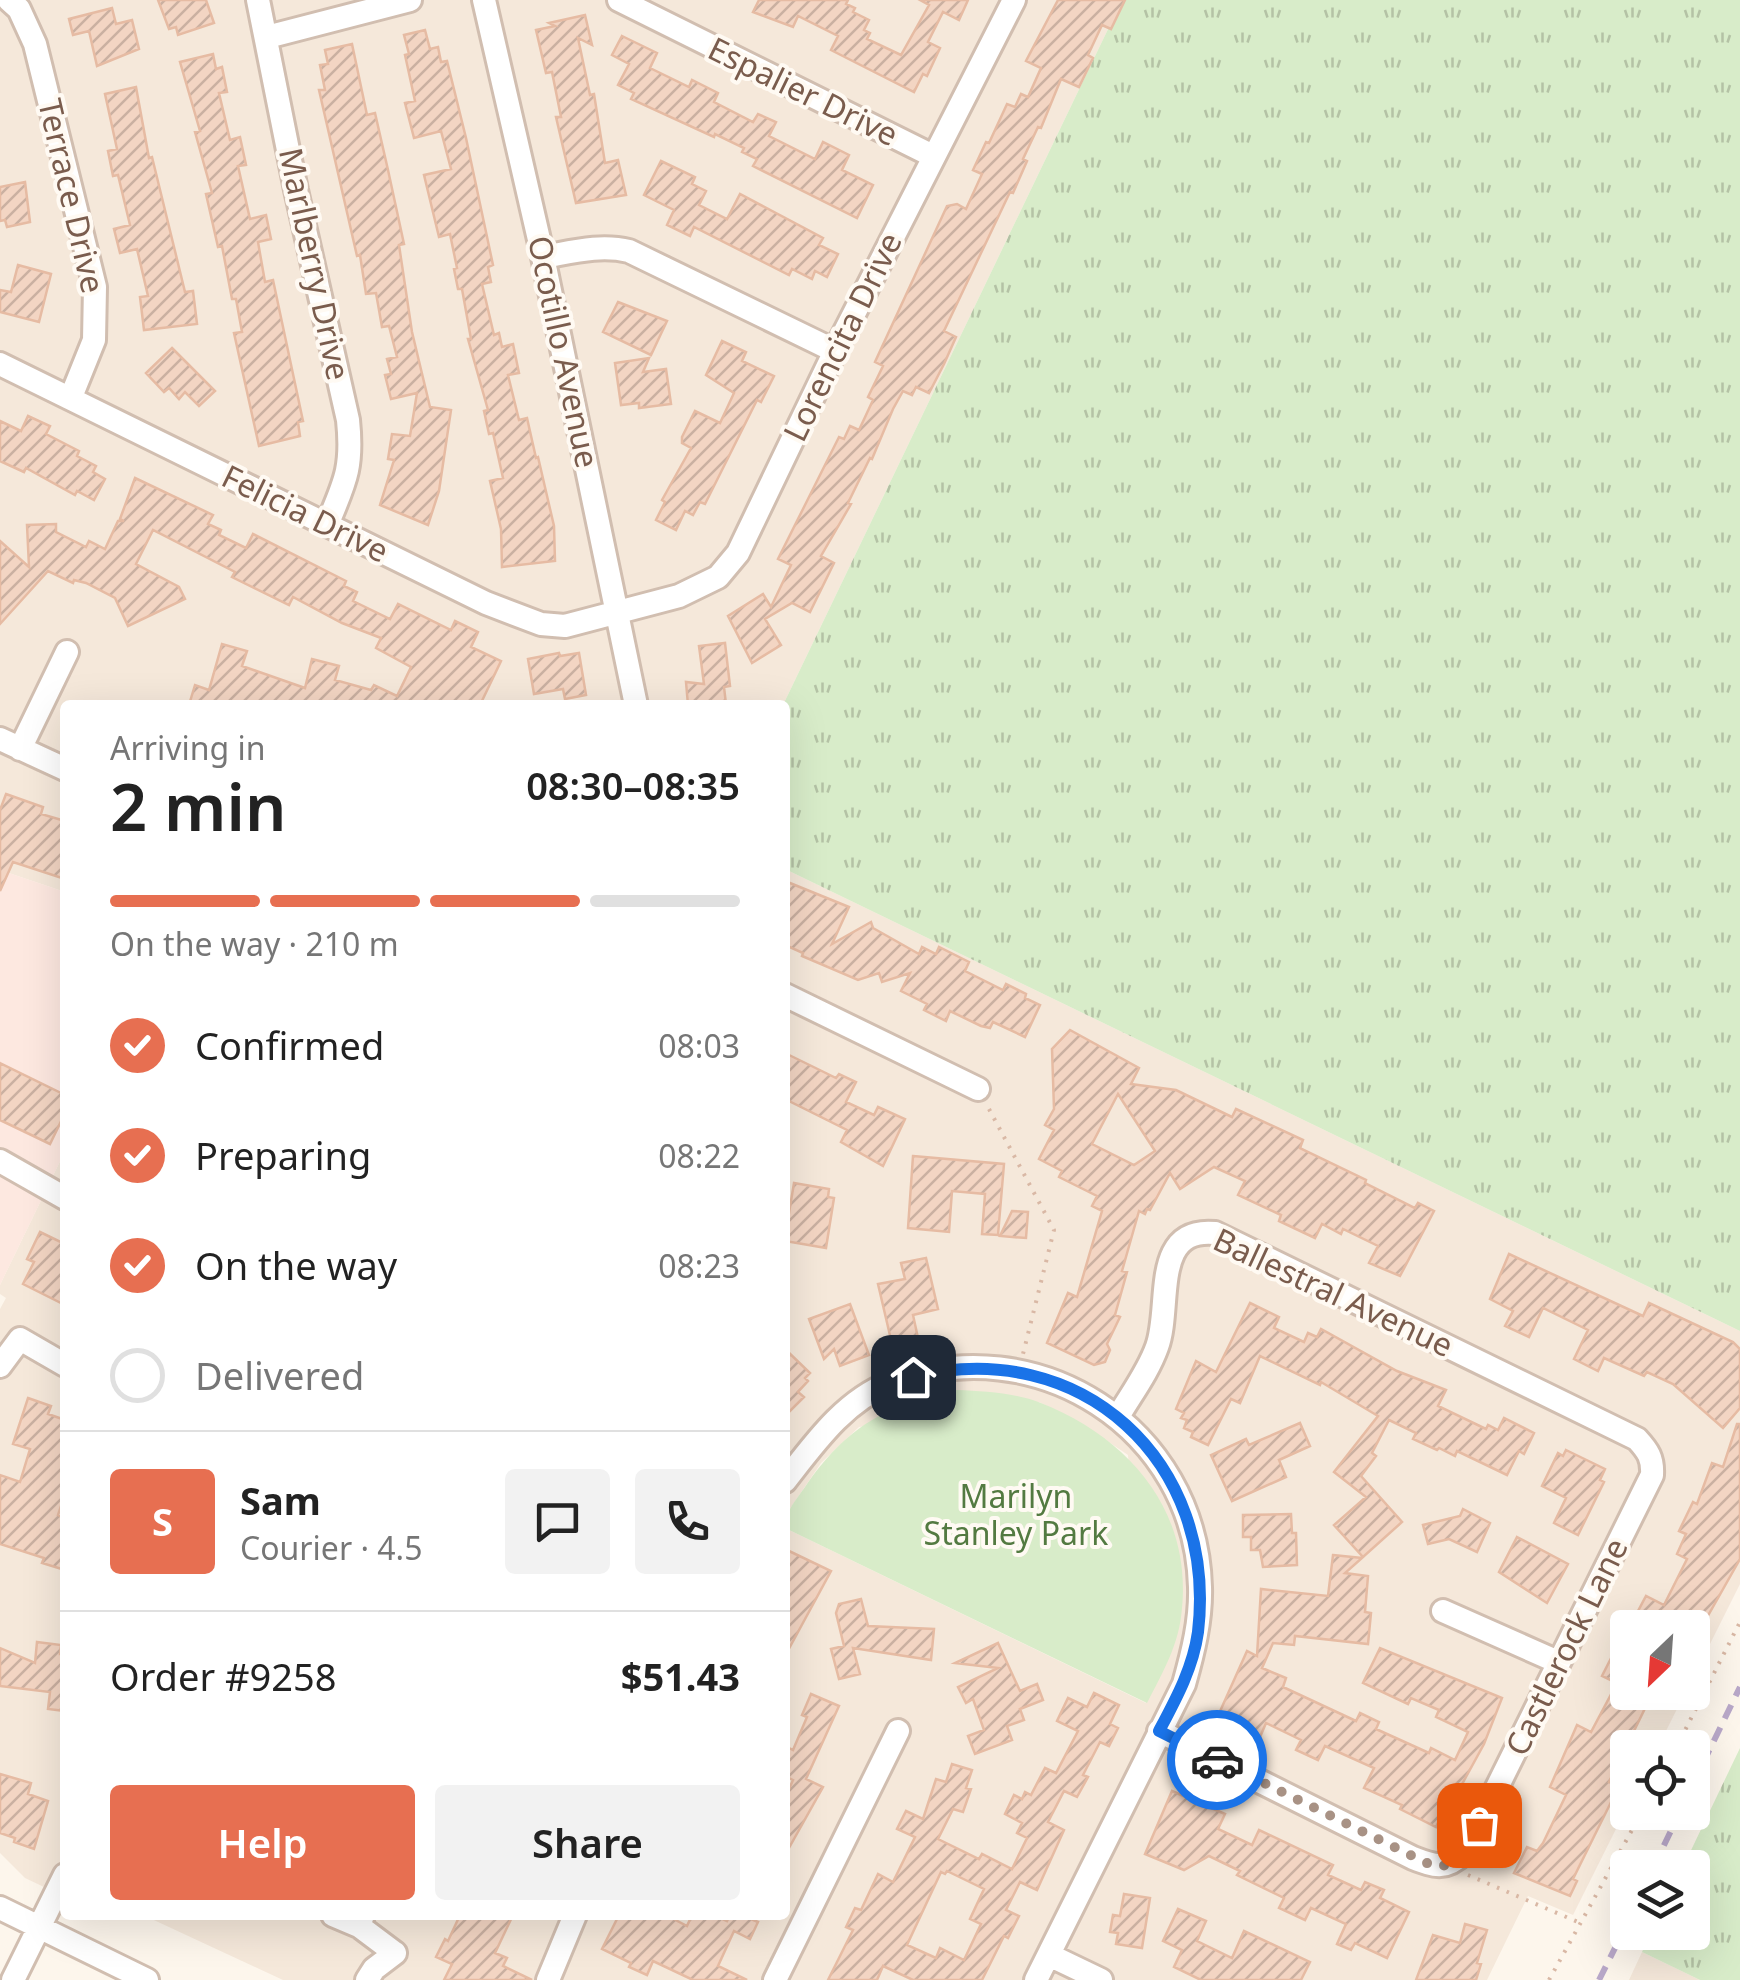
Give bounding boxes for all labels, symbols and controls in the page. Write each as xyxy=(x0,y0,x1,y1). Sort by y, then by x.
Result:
street label: Espalier Drive xyxy=(702,26,906,155)
street label: Terrace Drive xyxy=(29,94,116,297)
street label: Marlberry Drive xyxy=(270,144,361,384)
street label: Lorencita Drive xyxy=(773,225,911,448)
street label: Ocotillo Avenue xyxy=(519,232,610,472)
street label: Felicia Drive xyxy=(215,454,396,571)
text: Arriving in xyxy=(110,726,265,769)
text: 08:30–08:35 xyxy=(526,759,740,811)
text: 2 min xyxy=(110,762,286,850)
text: On the way · 210 m xyxy=(110,922,399,965)
icon: check xyxy=(110,1018,165,1073)
text: Confirmed xyxy=(195,1019,384,1071)
text: 08:03 xyxy=(658,1024,740,1067)
icon: check xyxy=(110,1128,165,1183)
text: Preparing xyxy=(195,1129,371,1181)
text: 08:22 xyxy=(658,1134,740,1177)
street label: Ballestral Avenue xyxy=(1207,1217,1460,1366)
icon: check xyxy=(110,1238,165,1293)
text: On the way xyxy=(195,1239,397,1291)
text: 08:23 xyxy=(658,1244,740,1287)
pin xyxy=(871,1335,956,1420)
text: Delivered xyxy=(195,1349,364,1401)
icon: home xyxy=(886,1350,941,1405)
button: chat xyxy=(505,1469,610,1574)
button: phone xyxy=(635,1469,740,1574)
text: Sam xyxy=(240,1474,321,1526)
park label: Marilyn Stanley Park xyxy=(924,1474,1108,1554)
text: S xyxy=(152,1495,173,1547)
text: Courier · 4.5 xyxy=(240,1526,423,1569)
street label: Castlerock Lane xyxy=(1494,1531,1637,1762)
north arrow xyxy=(1610,1610,1710,1710)
map controls xyxy=(1610,1610,1710,1950)
text: Order #9258 xyxy=(110,1650,336,1702)
text: $51.43 xyxy=(621,1650,740,1702)
courier xyxy=(1167,1710,1267,1810)
button: locate xyxy=(1610,1730,1710,1830)
icon: car xyxy=(1190,1733,1245,1788)
pin xyxy=(1437,1783,1522,1868)
button: Help xyxy=(110,1785,415,1900)
button: Share xyxy=(435,1785,740,1900)
icon: bag xyxy=(1452,1798,1507,1853)
button: layers xyxy=(1610,1850,1710,1950)

